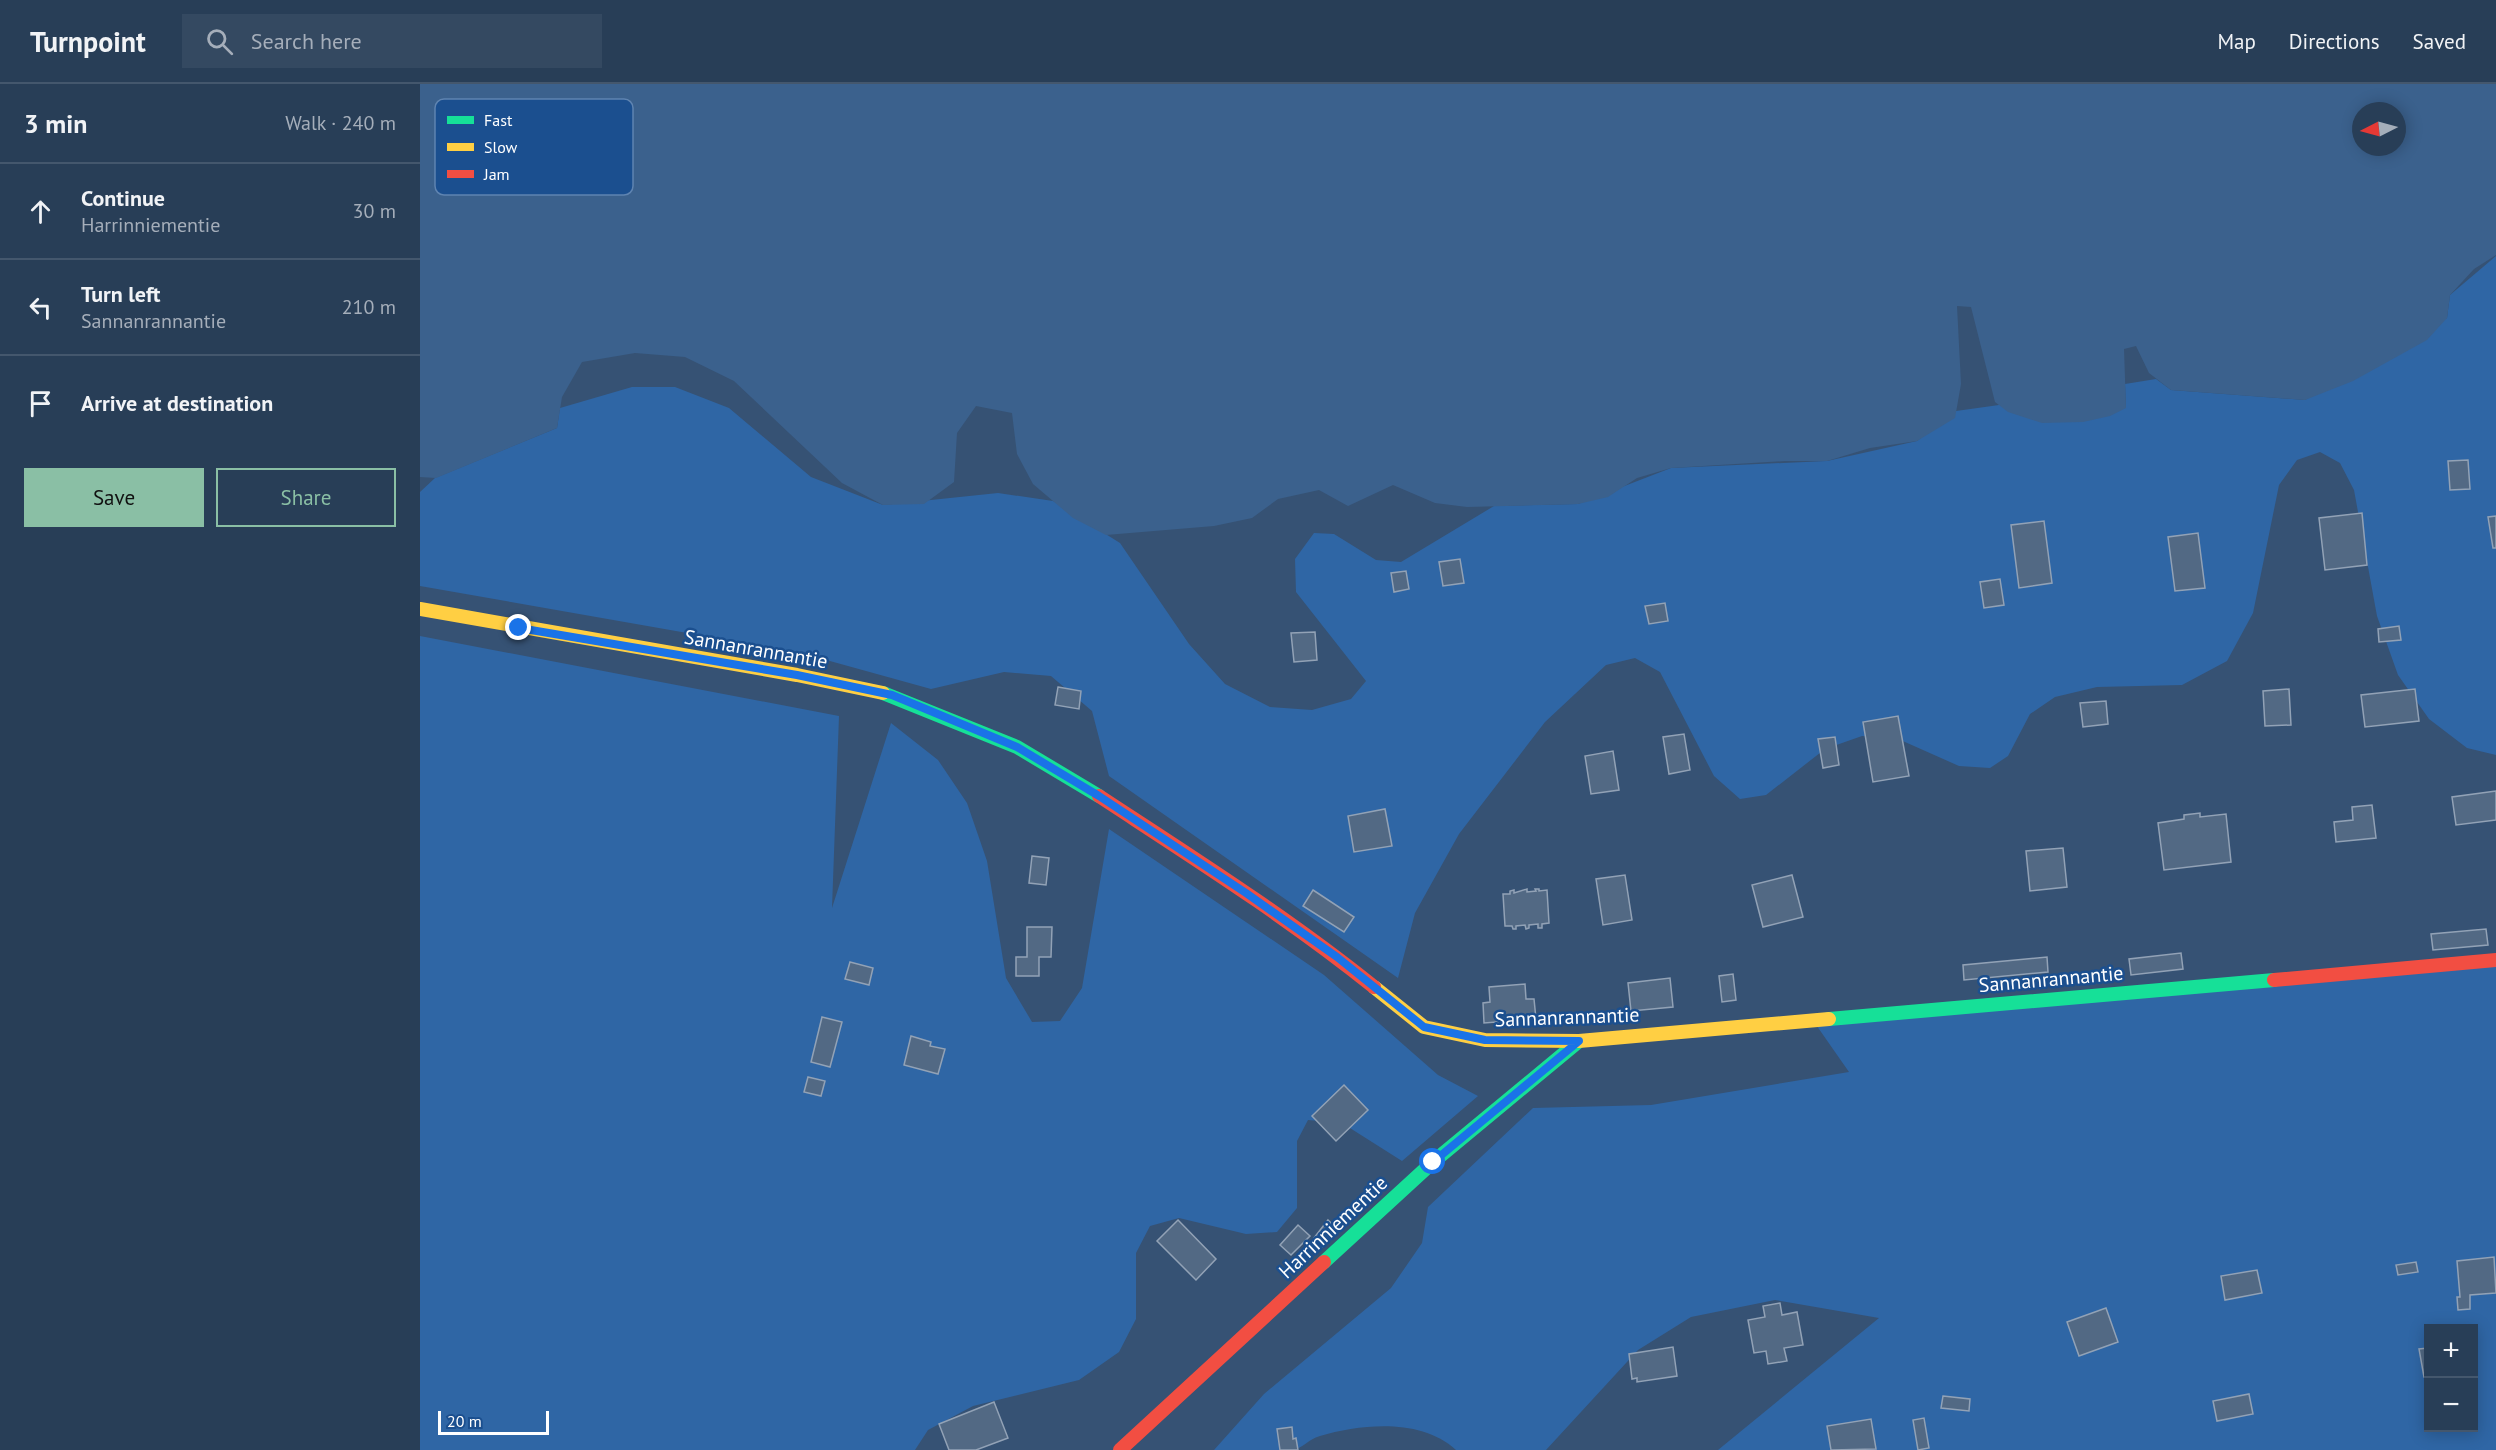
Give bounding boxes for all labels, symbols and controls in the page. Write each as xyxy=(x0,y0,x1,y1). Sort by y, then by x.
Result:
search box xyxy=(182,14,602,68)
text: Turnpoint xyxy=(30,23,146,60)
icon: search xyxy=(203,25,236,58)
text: Search here xyxy=(251,27,362,55)
text: Map xyxy=(2217,28,2256,55)
text: Directions xyxy=(2289,28,2380,55)
text: Saved xyxy=(2413,28,2466,55)
legend xyxy=(435,99,633,195)
north arrow xyxy=(2352,102,2406,156)
text: 3 min xyxy=(24,107,87,140)
text: Walk · 240 m xyxy=(285,110,396,136)
text: Fast xyxy=(484,110,513,130)
text: Slow xyxy=(484,137,518,157)
text: Jam xyxy=(483,164,510,184)
text: Continue xyxy=(81,184,165,212)
icon: ahead xyxy=(24,195,57,228)
text: 30 m xyxy=(353,198,396,224)
text: Harrinniementie xyxy=(81,212,220,238)
text: Turn left xyxy=(81,280,161,308)
icon: left xyxy=(24,291,57,324)
text: 210 m xyxy=(342,294,396,320)
text: Sannanrannantie xyxy=(81,308,226,334)
icon: arrive xyxy=(24,387,57,420)
text: Arrive at destination xyxy=(81,389,273,417)
button: Save xyxy=(24,468,204,527)
button: Share xyxy=(216,468,396,527)
route end xyxy=(505,614,531,640)
street label: Sannanrannantie xyxy=(682,624,830,674)
street label: Sannanrannantie xyxy=(1978,960,2124,998)
street label: Sannanrannantie xyxy=(1494,1001,1640,1033)
route start xyxy=(1419,1148,1445,1174)
street label: Harrinniementie xyxy=(1273,1170,1393,1284)
map controls xyxy=(2424,1324,2478,1432)
button: + xyxy=(2424,1324,2478,1378)
button: − xyxy=(2424,1378,2478,1432)
scale bar xyxy=(438,1408,549,1436)
text: 20 m xyxy=(447,1411,482,1431)

